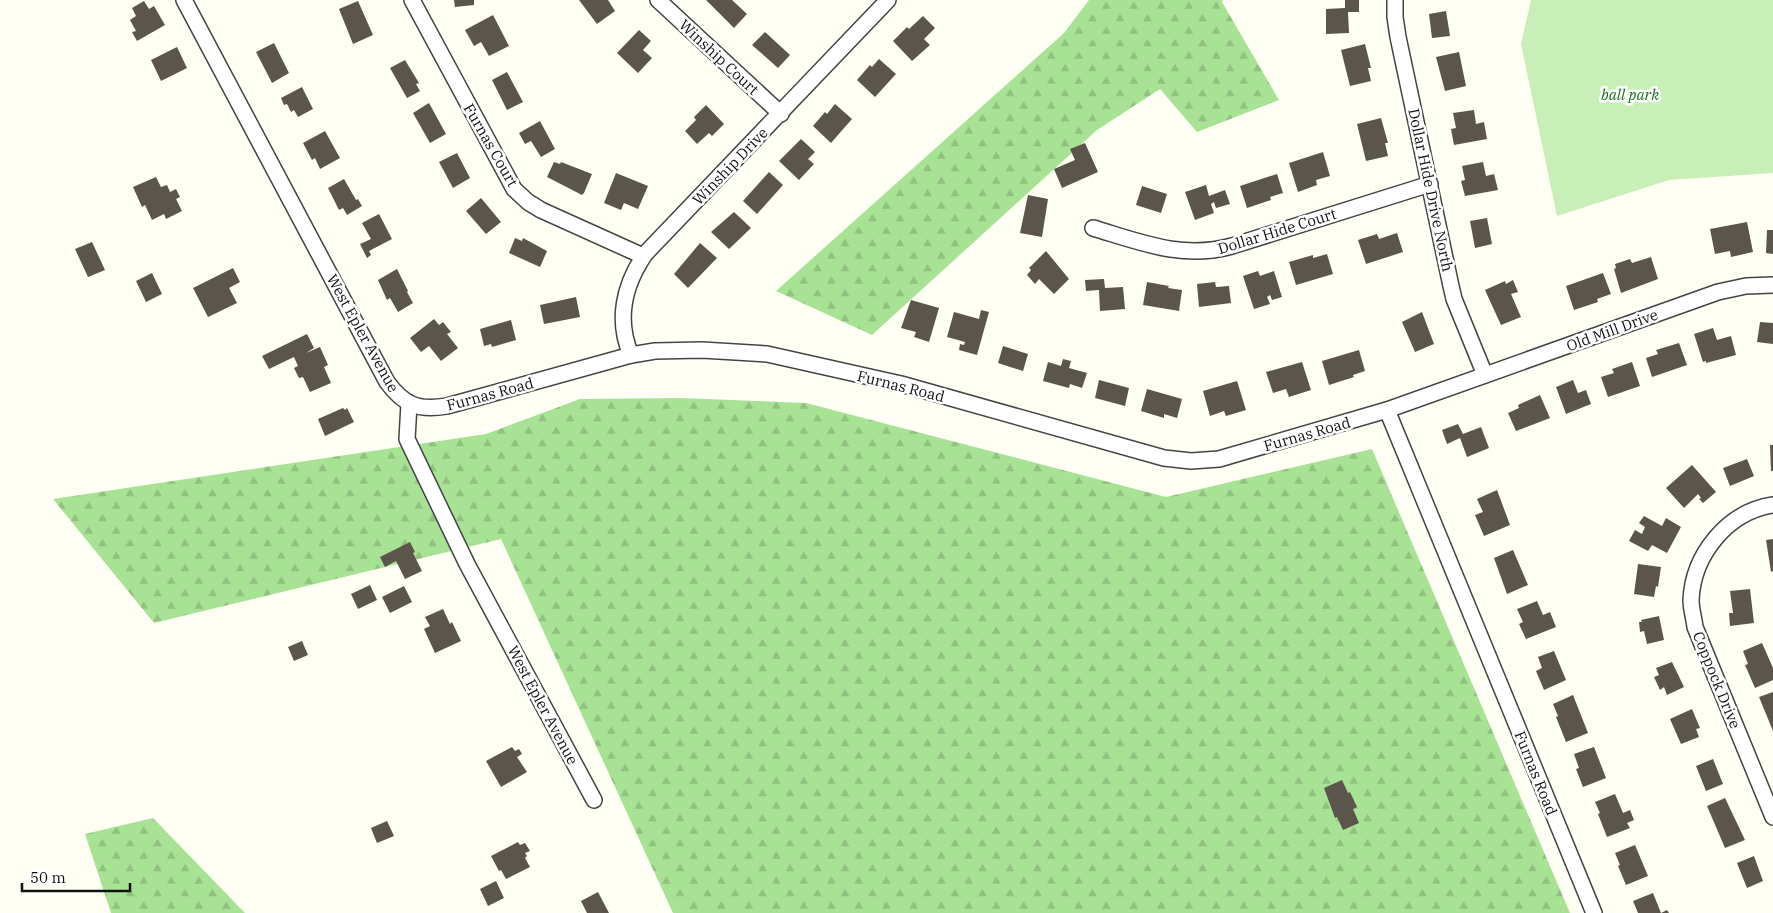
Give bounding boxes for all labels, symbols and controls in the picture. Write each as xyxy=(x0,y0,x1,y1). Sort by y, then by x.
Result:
street label: Winship Court xyxy=(675,15,763,99)
park label: ball park xyxy=(1601,85,1659,104)
street label: Furnas Court xyxy=(460,100,522,190)
street label: Dollar Hide Drive North xyxy=(1404,107,1458,273)
street label: Winship Drive xyxy=(688,123,772,209)
street label: Dollar Hide Court xyxy=(1215,204,1339,258)
street label: West Epler Avenue xyxy=(323,271,403,395)
street label: Old Mill Drive xyxy=(1564,305,1660,355)
street label: Furnas Road xyxy=(855,366,947,406)
street label: Furnas Road xyxy=(444,373,536,415)
street label: Furnas Road xyxy=(1261,413,1353,455)
street label: Coppock Drive xyxy=(1689,629,1745,731)
street label: West Epler Avenue xyxy=(504,642,582,768)
street label: Furnas Road xyxy=(1510,728,1562,818)
scale bar xyxy=(22,860,130,892)
text: 50 m xyxy=(30,868,66,887)

